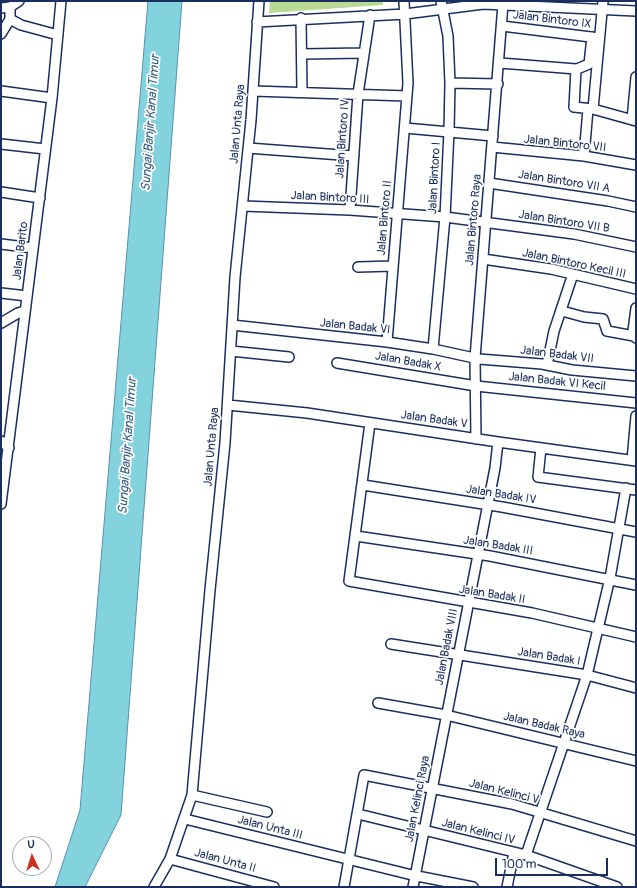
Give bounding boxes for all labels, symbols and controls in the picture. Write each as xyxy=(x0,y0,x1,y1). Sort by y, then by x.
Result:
street label: Jalan Bintoro IX xyxy=(512,8,592,32)
water label: Sungai Banjir Kanal Timur xyxy=(138,54,164,192)
street label: Jalan Unta Raya xyxy=(227,84,249,164)
street label: Jalan Bintoro IV xyxy=(333,99,353,179)
street label: Jalan Bintoro VII xyxy=(523,133,607,155)
street label: Jalan Bintoro I xyxy=(426,142,444,214)
street label: Jalan Bintoro VII A xyxy=(517,168,611,196)
street label: Jalan Bintoro Raya xyxy=(463,174,485,266)
street label: Jalan Bintoro II xyxy=(375,180,395,256)
street label: Jalan Bintoro III xyxy=(290,189,370,207)
street label: Jalan Bintoro VII B xyxy=(517,208,611,236)
street label: Jalan Barito xyxy=(10,221,32,281)
street label: Jalan Bintoro Kecil III xyxy=(521,246,627,282)
street label: Jalan Badak VI xyxy=(319,316,391,338)
street label: Jalan Badak VII xyxy=(519,343,595,367)
street label: Jalan Badak X xyxy=(374,349,442,375)
street label: Jalan Badak VI Kecil xyxy=(508,370,606,394)
water label: Sungai Banjir Kanal Timur xyxy=(115,377,141,515)
street label: Jalan Unta Raya xyxy=(201,407,223,487)
street label: Jalan Badak V xyxy=(400,408,468,432)
street label: Jalan Badak IV xyxy=(465,482,537,508)
street label: Jalan Badak III xyxy=(462,533,534,559)
street label: Jalan Badak II xyxy=(458,583,526,607)
street label: Jalan Badak VIII xyxy=(433,608,461,686)
street label: Jalan Badak I xyxy=(516,645,582,669)
street label: Jalan Badak Raya xyxy=(502,710,586,742)
street label: Jalan Kelinci Raya xyxy=(403,755,433,843)
street label: Jalan Kelinci V xyxy=(468,776,540,808)
street label: Jalan Unta III xyxy=(236,813,304,843)
street label: Jalan Kelinci IV xyxy=(440,816,516,848)
north arrow xyxy=(12,836,52,876)
text: U xyxy=(27,838,35,851)
street label: Jalan Unta II xyxy=(193,846,257,876)
scale bar xyxy=(497,850,610,876)
text: 100 m xyxy=(502,857,536,872)

